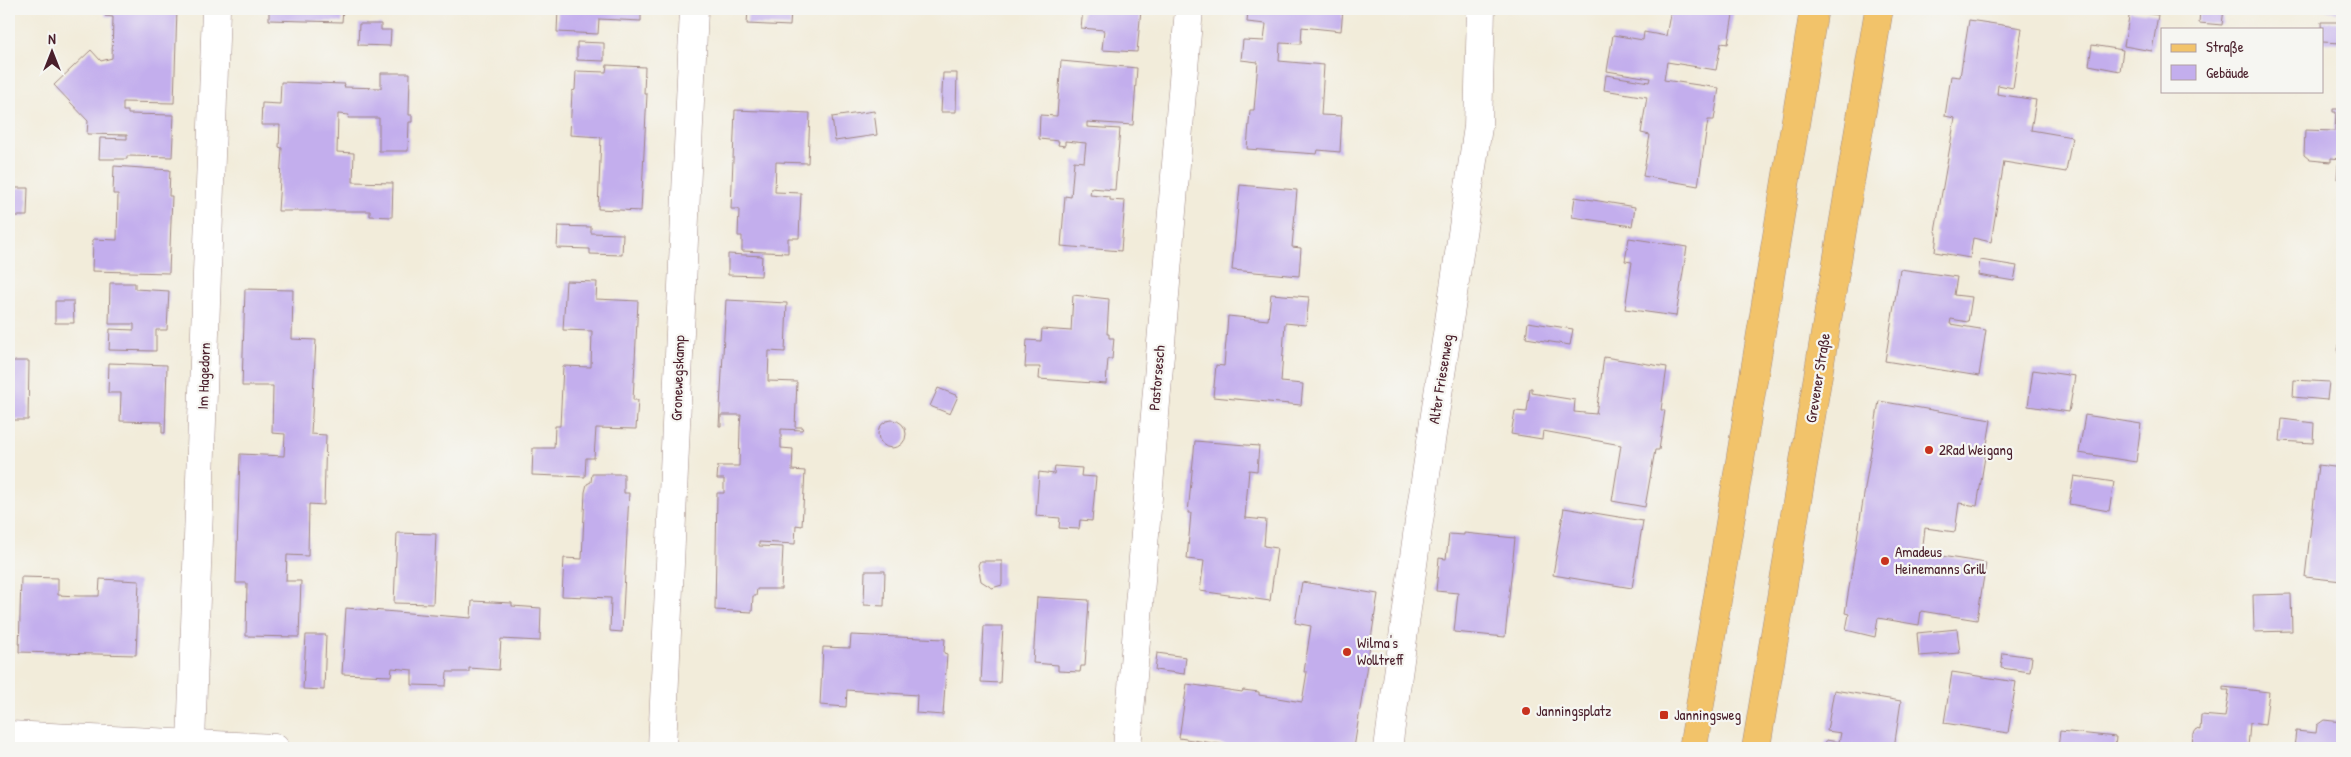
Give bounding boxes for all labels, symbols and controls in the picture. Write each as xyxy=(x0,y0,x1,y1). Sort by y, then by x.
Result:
north arrow xyxy=(28,28,78,78)
legend xyxy=(2161,28,2324,92)
text: N xyxy=(48,29,56,48)
text: Straße xyxy=(2206,36,2244,57)
text: Gebäude xyxy=(2206,62,2249,83)
street label: Alter Friesenweg xyxy=(1423,332,1458,425)
street label: Grevener Straße xyxy=(1800,332,1835,424)
street label: Gronewegskamp xyxy=(666,334,690,421)
street label: Im Hagedorn xyxy=(192,342,215,410)
street label: Pastorsesch xyxy=(1143,344,1170,411)
place label: 2Rad Weigang xyxy=(1939,439,2013,460)
marker: 2Rad Weigang xyxy=(1923,444,1935,456)
place label: Amadeus Heinemanns Grill xyxy=(1895,541,1986,579)
marker: Amadeus Heinemanns Grill xyxy=(1879,555,1891,567)
place label: Wilma's Wolltreff xyxy=(1357,632,1404,670)
marker: Wilma's Wolltreff xyxy=(1341,646,1353,658)
place label: Janningsplatz xyxy=(1536,700,1612,721)
place label: Janningsweg xyxy=(1674,704,1741,725)
marker: Janningsplatz xyxy=(1520,705,1532,717)
marker: Janningsweg xyxy=(1658,709,1670,721)

